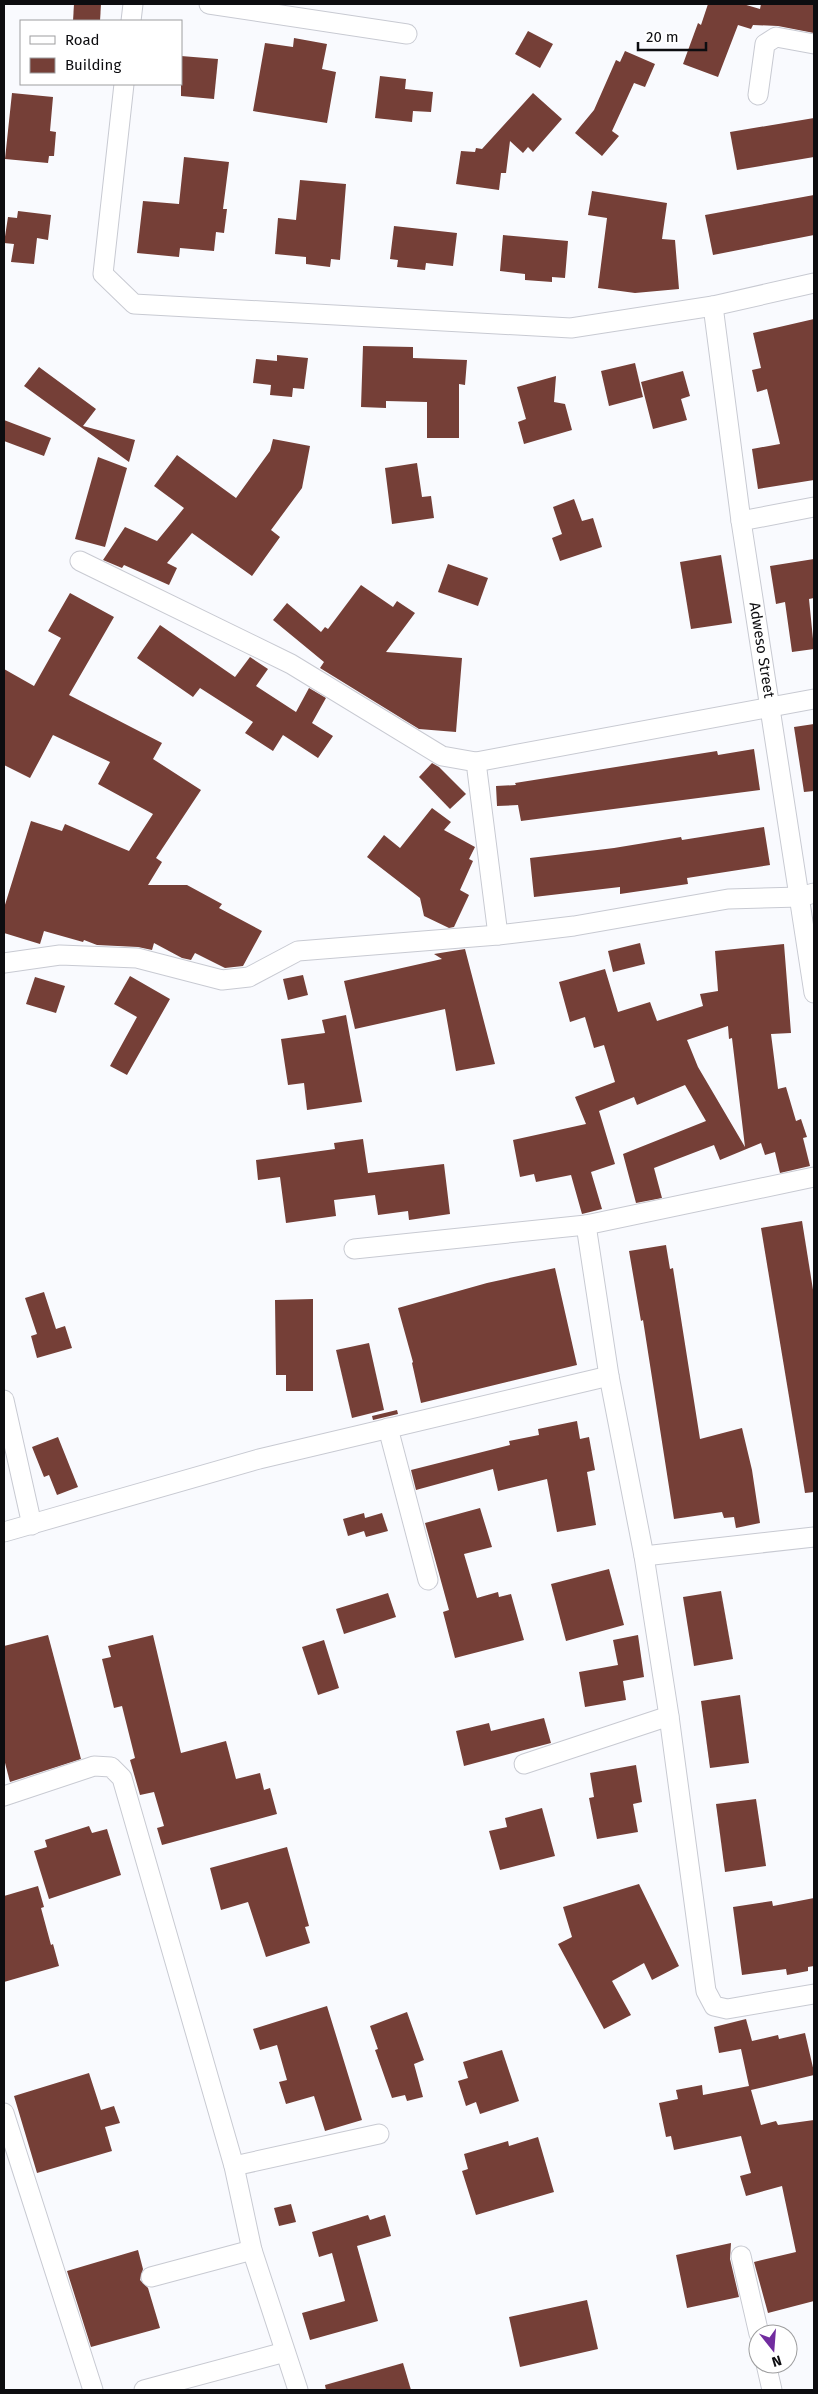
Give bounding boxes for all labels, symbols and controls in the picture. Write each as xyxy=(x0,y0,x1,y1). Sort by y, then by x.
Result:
legend xyxy=(20,20,182,85)
scale bar xyxy=(638,20,706,52)
text: 20 m xyxy=(646,28,679,46)
text: Road xyxy=(65,31,100,49)
text: Building xyxy=(65,56,121,74)
street label: Adweso Street xyxy=(746,601,779,700)
north arrow xyxy=(748,2324,798,2374)
text: N xyxy=(770,2351,784,2370)

